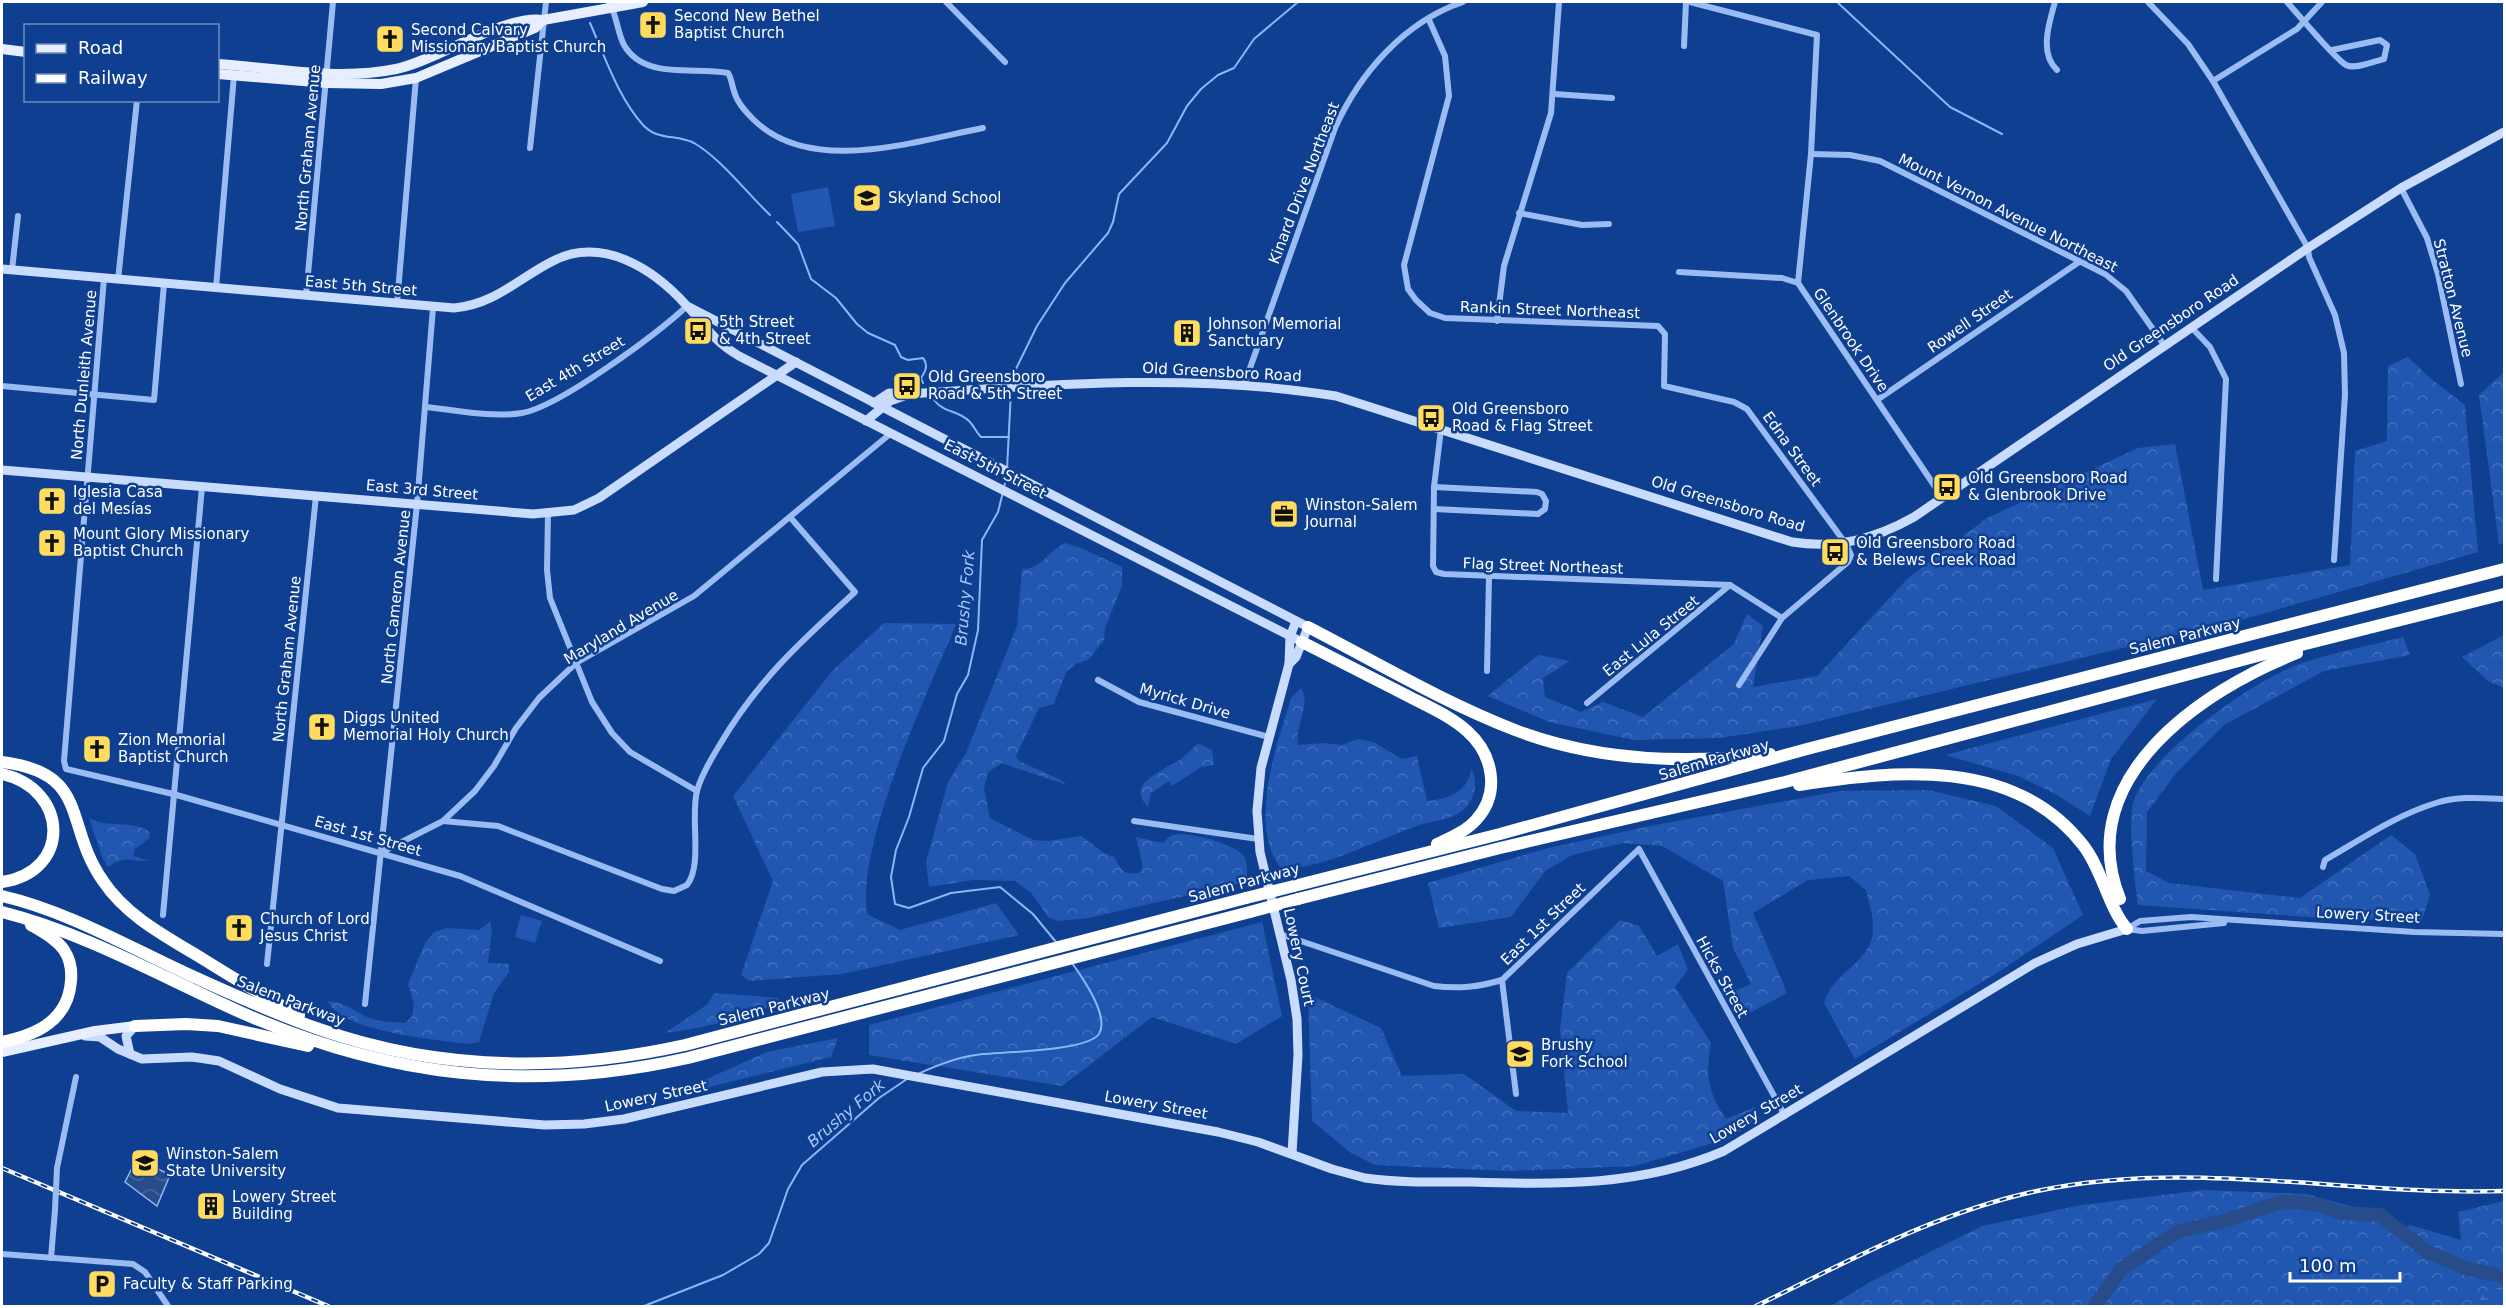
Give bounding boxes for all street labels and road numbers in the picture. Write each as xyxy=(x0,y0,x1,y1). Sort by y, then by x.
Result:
street label: North Graham Avenue xyxy=(292,64,324,232)
street label: Kinard Drive Northeast xyxy=(1265,100,1343,266)
street label: Mount Vernon Avenue Northeast xyxy=(1895,150,2121,276)
street label: Stratton Avenue xyxy=(2430,237,2476,359)
street label: Old Greensboro Road xyxy=(2100,271,2242,375)
street label: East 5th Street xyxy=(304,272,418,300)
street label: Glenbrook Drive xyxy=(1810,285,1892,395)
street label: Rowell Street xyxy=(1924,285,2016,357)
street label: North Dunleith Avenue xyxy=(68,289,100,461)
street label: Rankin Street Northeast xyxy=(1460,298,1641,322)
street label: East 4th Street xyxy=(522,332,628,406)
street label: Old Greensboro Road xyxy=(1142,359,1302,385)
street label: Edna Street xyxy=(1759,408,1825,490)
street label: East 5th Street xyxy=(941,435,1049,503)
street label: Old Greensboro Road xyxy=(1649,472,1807,536)
street label: East 3rd Street xyxy=(365,476,479,504)
street label: North Cameron Avenue xyxy=(378,509,414,685)
street label: Flag Street Northeast xyxy=(1462,554,1624,578)
street label: North Graham Avenue xyxy=(269,575,305,743)
street label: Maryland Avenue xyxy=(561,586,681,668)
street label: East Lula Street xyxy=(1599,592,1703,680)
street label: Salem Parkway xyxy=(2127,613,2243,659)
street label: Myrick Drive xyxy=(1137,679,1233,723)
street label: Salem Parkway xyxy=(1657,736,1772,784)
street label: East 1st Street xyxy=(312,812,424,860)
street label: Salem Parkway xyxy=(1186,859,1302,906)
street label: East 1st Street xyxy=(1497,879,1589,969)
street label: Lowery Street xyxy=(2316,903,2421,927)
street label: Lowery Court xyxy=(1280,906,1318,1008)
street label: Hicks Street xyxy=(1692,933,1752,1021)
street label: Salem Parkway xyxy=(234,972,348,1030)
street label: Salem Parkway xyxy=(716,984,832,1030)
street label: Lowery Street xyxy=(603,1076,709,1116)
street label: Lowery Street xyxy=(1706,1080,1806,1148)
street label: Lowery Street xyxy=(1103,1087,1209,1123)

